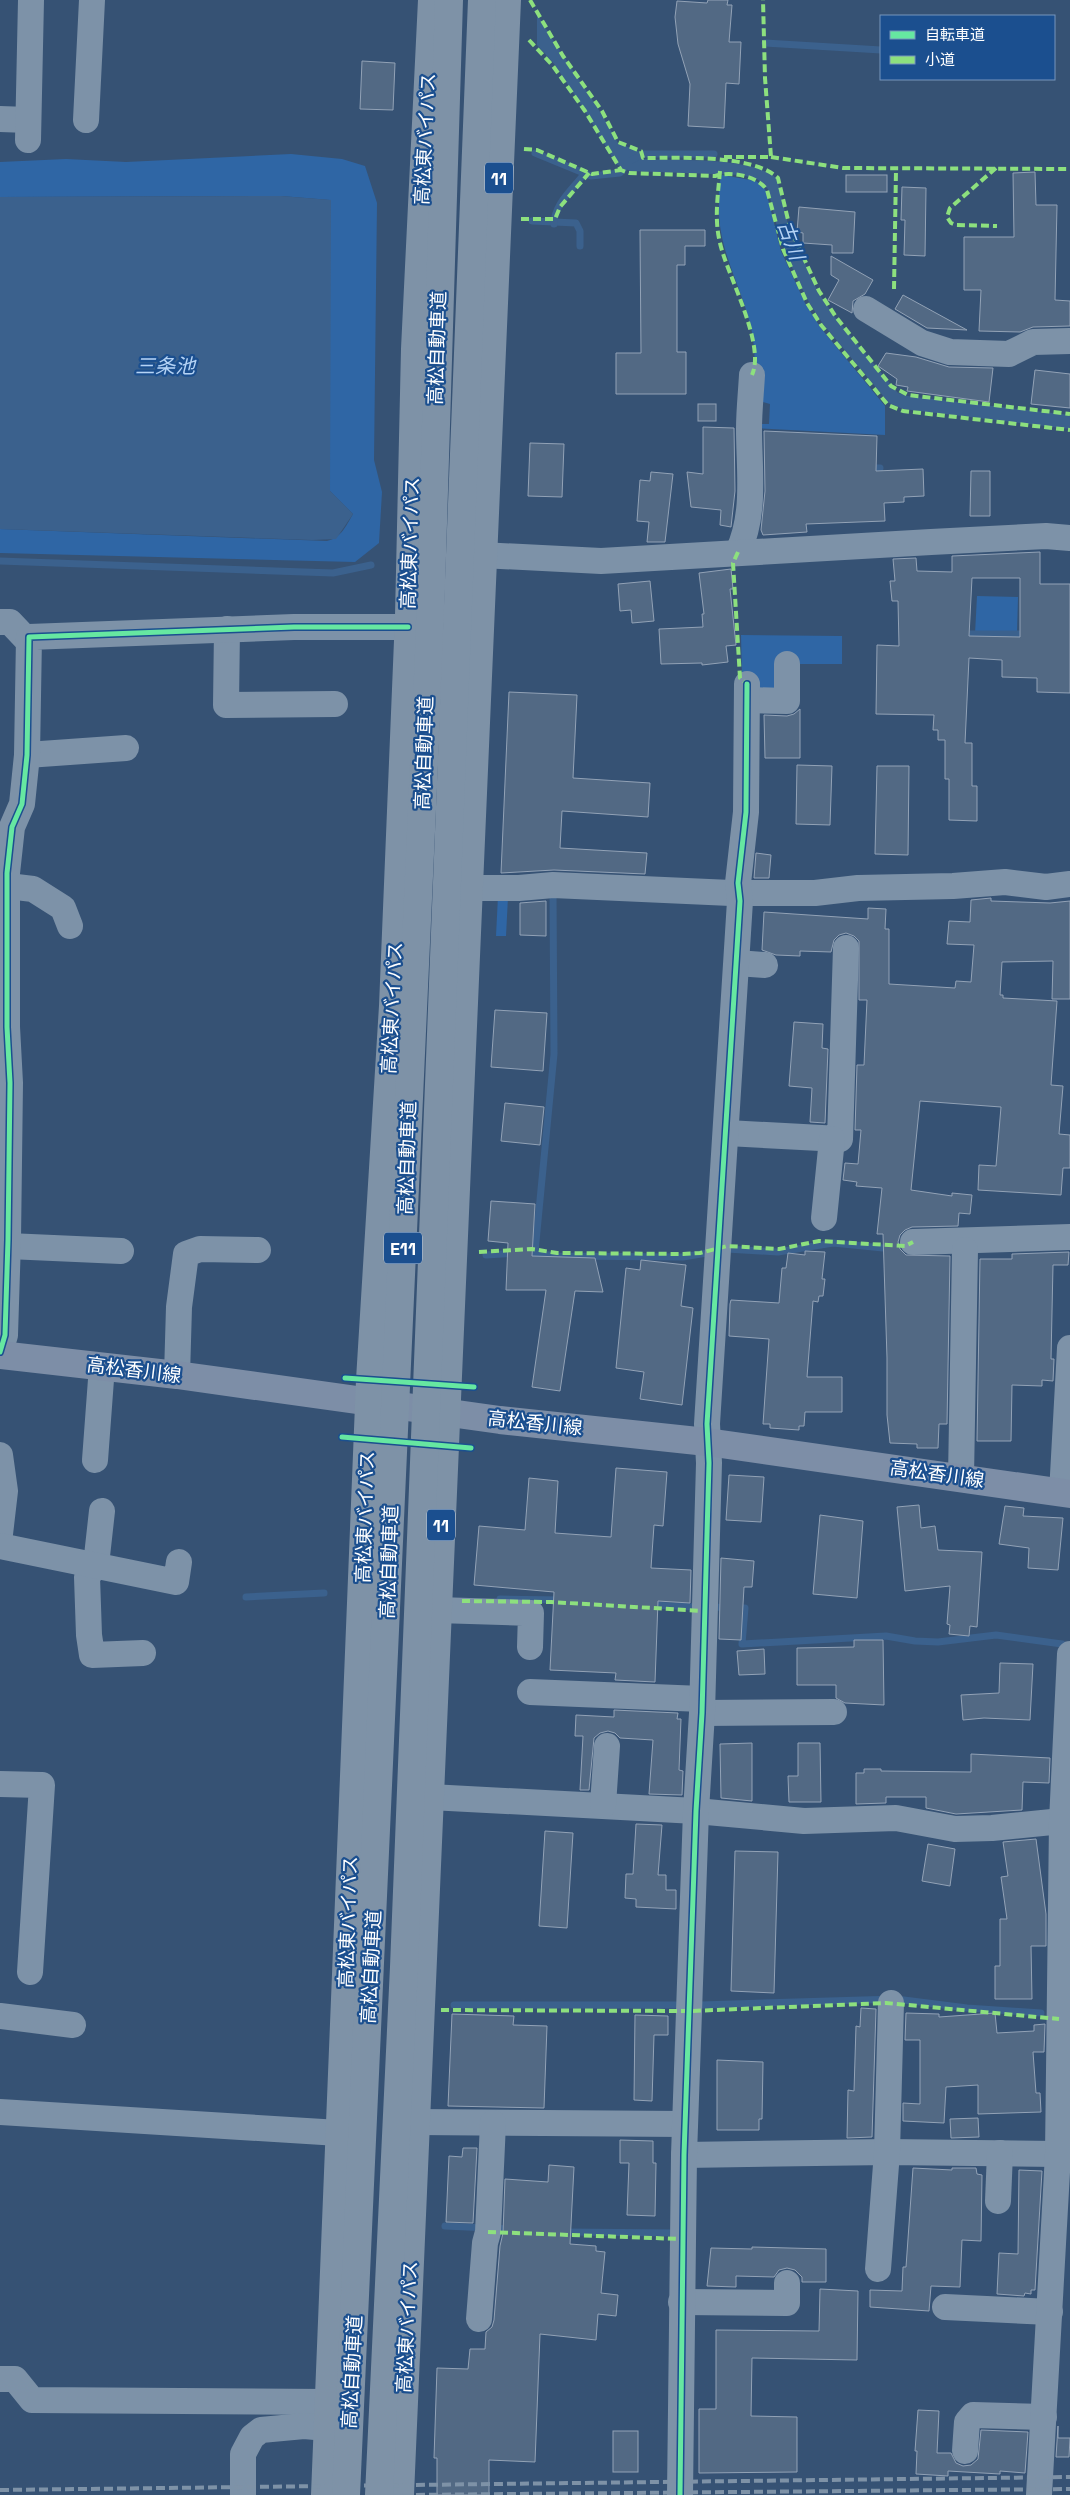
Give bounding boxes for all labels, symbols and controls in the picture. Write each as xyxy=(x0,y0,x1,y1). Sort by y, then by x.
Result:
legend xyxy=(880,15,1055,80)
text: 自転車道 xyxy=(925,25,985,44)
text: 小道 xyxy=(925,50,955,69)
street label: 高松東バイパス xyxy=(409,72,441,206)
road number: 11 xyxy=(485,162,513,194)
water label: 古川 xyxy=(772,217,811,265)
street label: 高松自動車道 xyxy=(423,291,451,405)
water label: 三条池 xyxy=(135,353,197,379)
street label: 高松東バイパス xyxy=(395,476,425,610)
street label: 高松自動車道 xyxy=(410,696,438,810)
street label: 高松東バイパス xyxy=(376,941,408,1075)
street label: 高松自動車道 xyxy=(393,1101,421,1215)
road number: E11 xyxy=(384,1232,422,1264)
street label: 高松香川線 xyxy=(85,1352,183,1388)
street label: 高松香川線 xyxy=(486,1406,584,1440)
street label: 高松東バイパス xyxy=(350,1450,380,1584)
street label: 高松香川線 xyxy=(888,1455,986,1493)
street label: 高松自動車道 xyxy=(375,1505,403,1619)
road number: 11 xyxy=(427,1510,455,1540)
street label: 高松東バイパス xyxy=(333,1855,363,1989)
street label: 高松自動車道 xyxy=(356,1909,386,2025)
street label: 高松東バイパス xyxy=(391,2260,423,2394)
street label: 高松自動車道 xyxy=(337,2314,367,2430)

